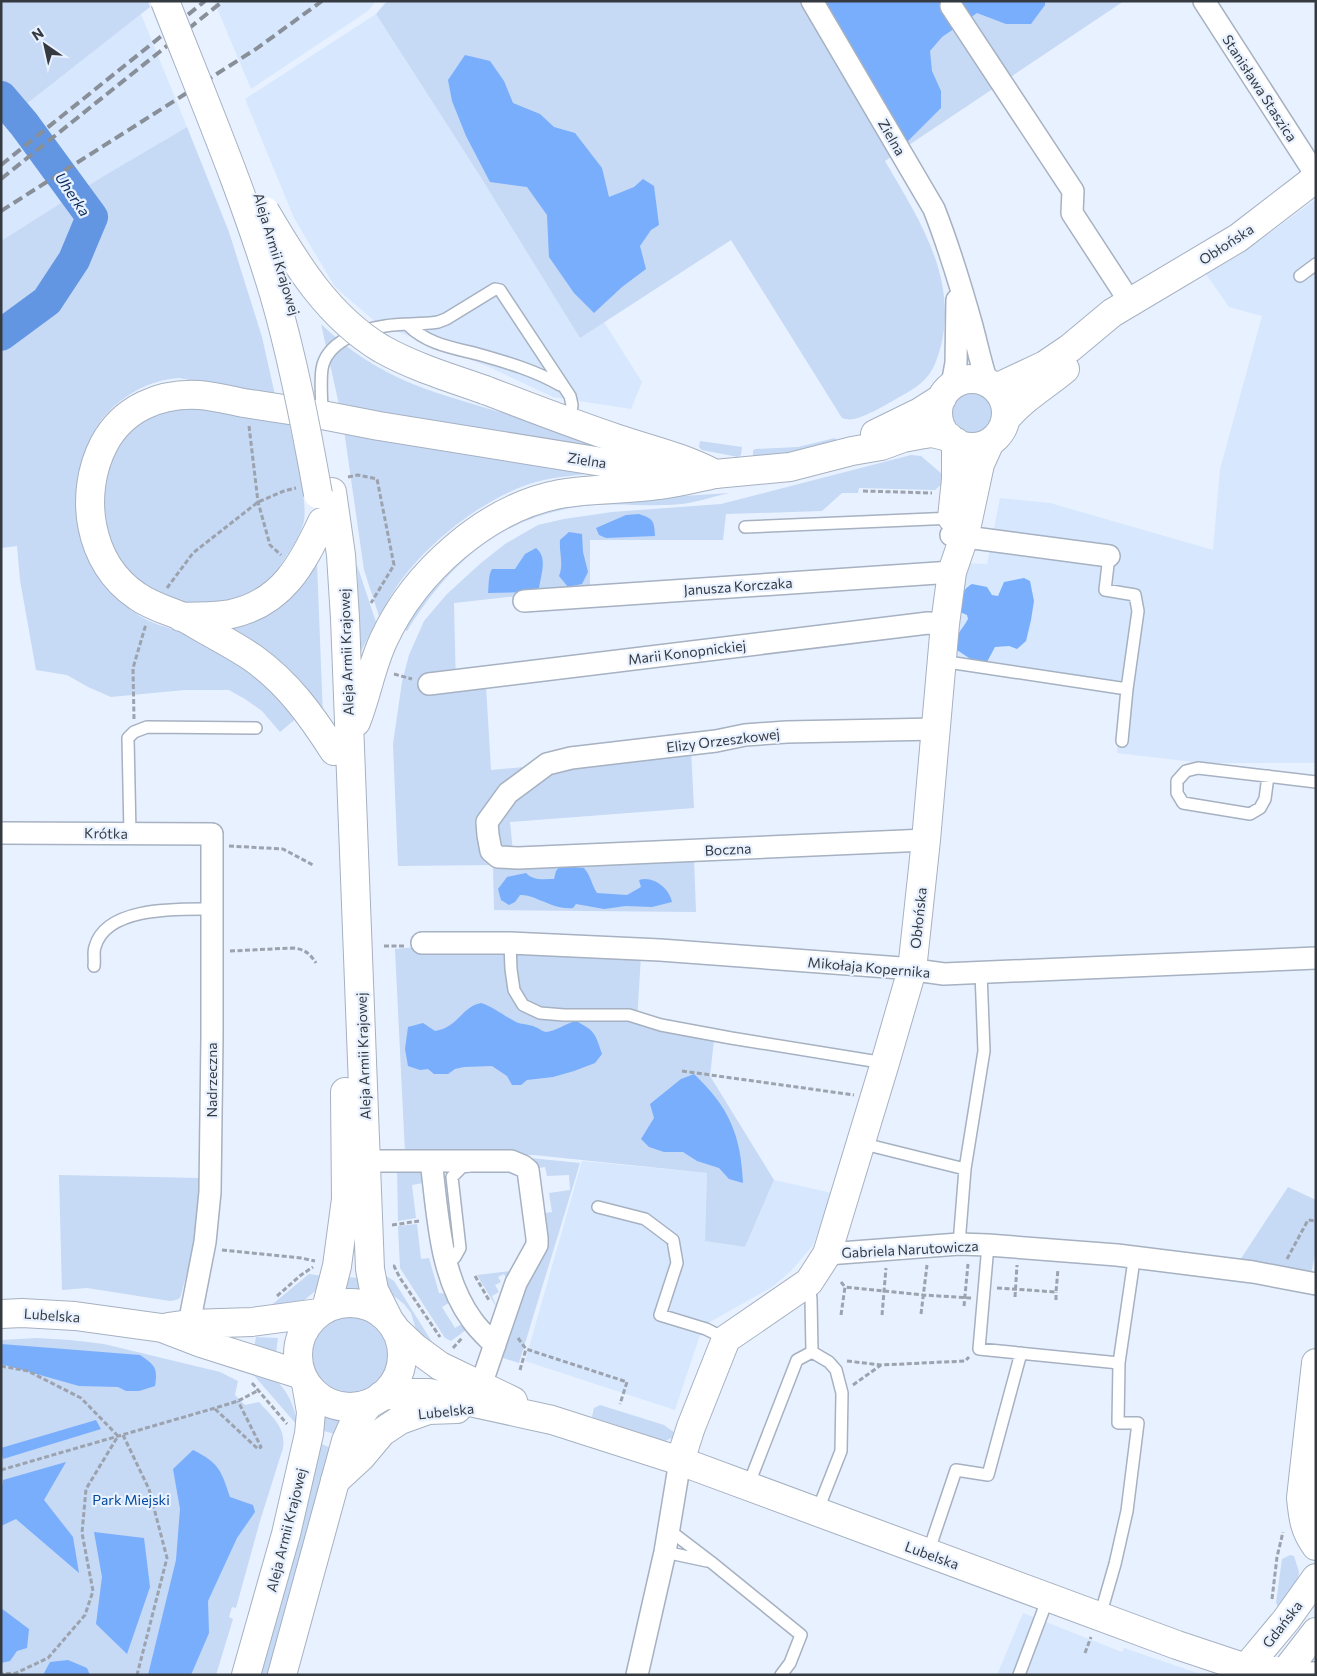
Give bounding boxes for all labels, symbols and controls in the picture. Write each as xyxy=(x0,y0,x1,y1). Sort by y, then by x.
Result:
north arrow xyxy=(20,20,70,70)
text: N xyxy=(28,24,47,44)
street label: Stanisława Staszica xyxy=(1219,31,1301,145)
street label: Zielna xyxy=(875,116,909,158)
water label: Uherka xyxy=(52,168,94,220)
street label: Aleja Armii Krajowej xyxy=(250,191,304,317)
street label: Obłońska xyxy=(1196,220,1256,268)
street label: Zielna xyxy=(566,449,608,471)
street label: Janusza Korczaka xyxy=(683,574,793,598)
street label: Aleja Armii Krajowej xyxy=(335,588,357,716)
street label: Marii Konopnickiej xyxy=(627,636,747,668)
street label: Elizy Orzeszkowej xyxy=(665,725,781,755)
street label: Krótka xyxy=(84,824,128,842)
street label: Boczna xyxy=(704,839,752,859)
street label: Obłońska xyxy=(906,886,930,950)
street label: Mikołaja Kopernika xyxy=(807,953,931,981)
street label: Aleja Armii Krajowej xyxy=(352,992,374,1120)
street label: Nadrzeczna xyxy=(203,1042,220,1118)
street label: Gabriela Narutowicza xyxy=(841,1237,979,1261)
street label: Lubelska xyxy=(23,1305,81,1325)
street label: Lubelska xyxy=(417,1400,475,1422)
street label: Aleja Armii Krajowej xyxy=(262,1466,310,1594)
park label: Park Miejski xyxy=(92,1491,170,1508)
street label: Lubelska xyxy=(903,1537,961,1573)
street label: Gdańska xyxy=(1258,1597,1306,1651)

